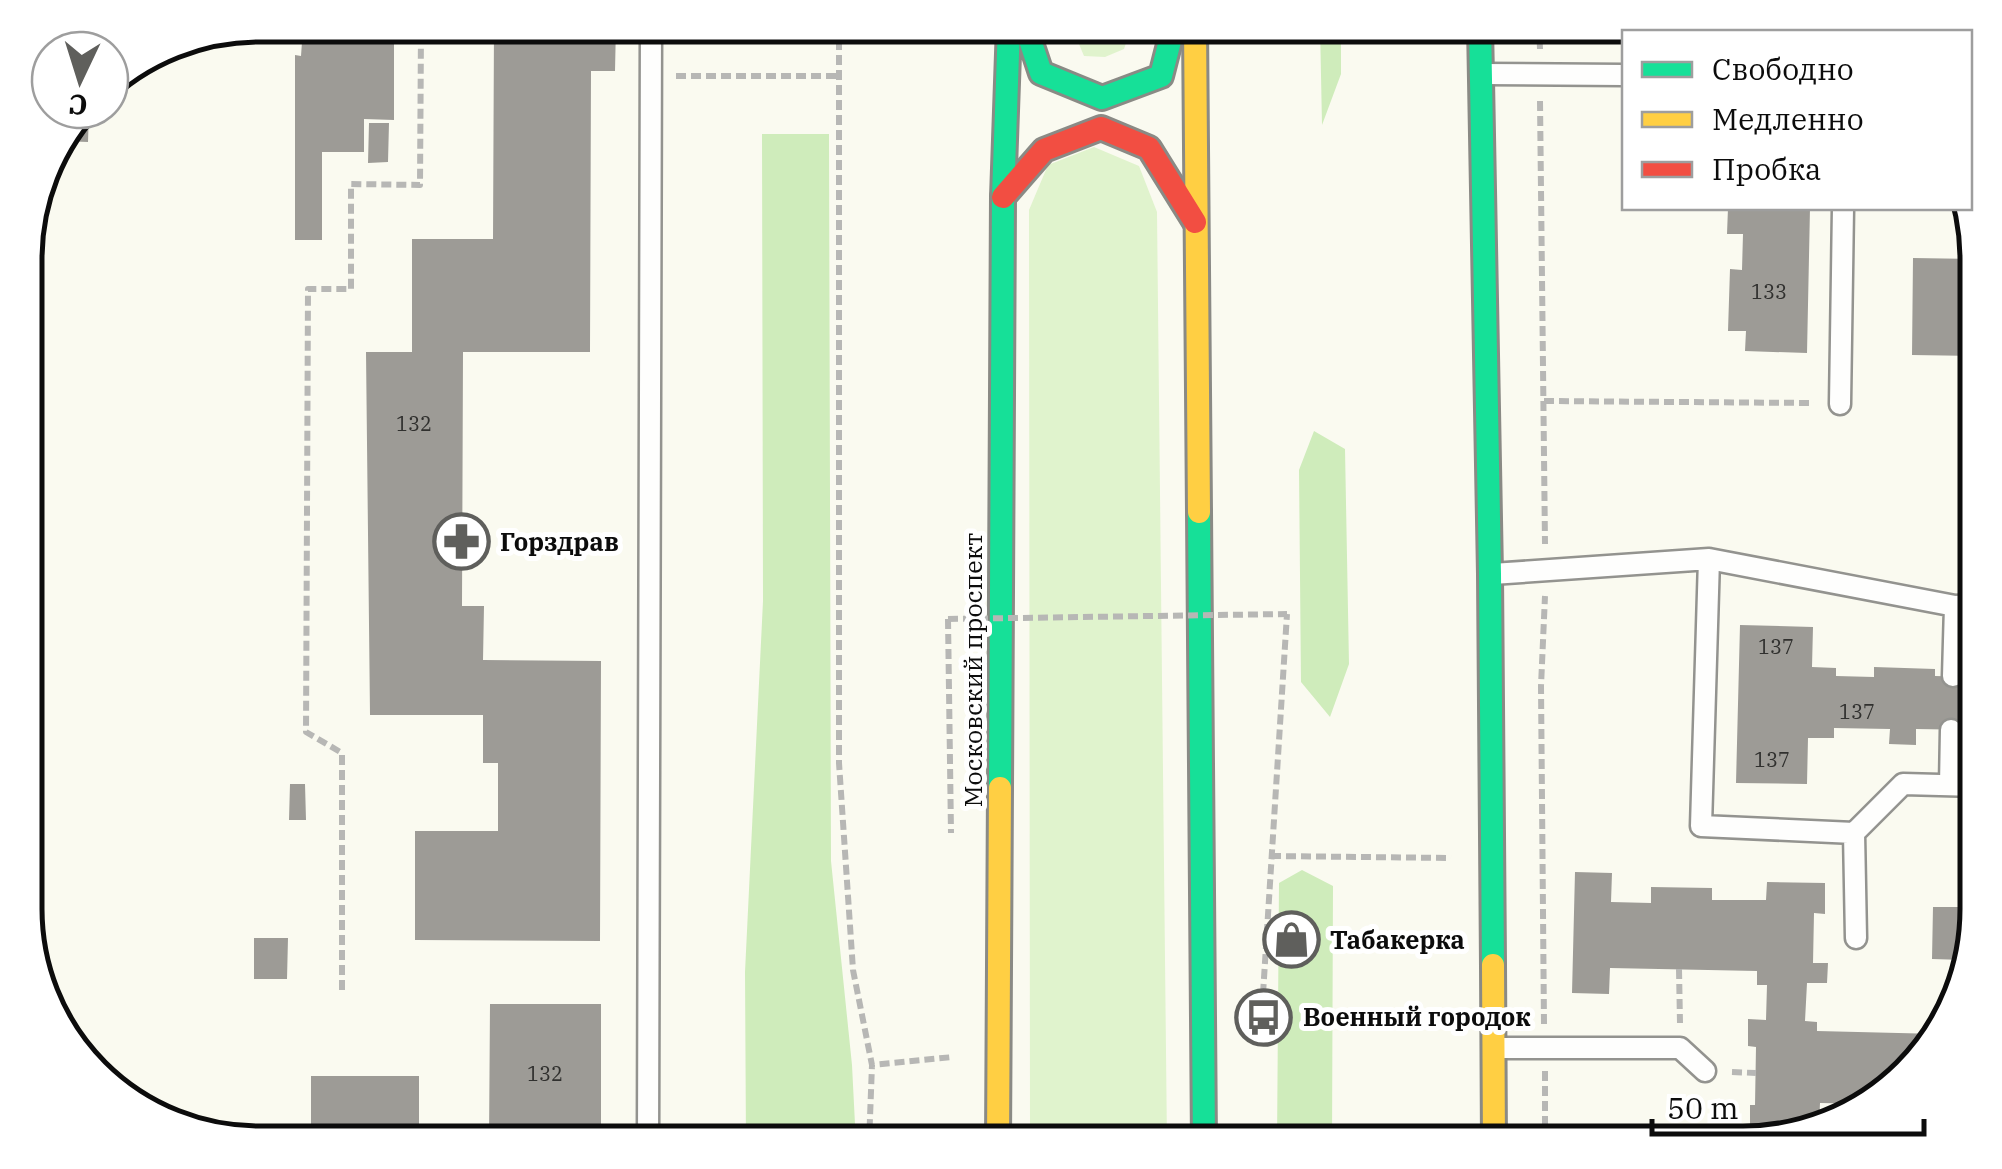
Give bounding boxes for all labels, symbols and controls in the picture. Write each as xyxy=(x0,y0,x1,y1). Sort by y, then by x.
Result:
north arrow xyxy=(30,30,130,130)
legend xyxy=(1622,30,1972,210)
text: Свободно xyxy=(1712,49,1854,88)
text: С xyxy=(68,86,89,125)
text: Медленно xyxy=(1712,99,1864,138)
text: Пробка xyxy=(1712,149,1821,188)
house number: 133 xyxy=(1751,278,1787,305)
house number: 132 xyxy=(396,410,432,437)
pharmacy icon: Горздрав xyxy=(431,512,491,572)
place label: Горздрав xyxy=(500,525,619,558)
street label: Московский проспект xyxy=(956,533,989,807)
house number: 137 xyxy=(1758,633,1794,660)
house number: 137 xyxy=(1839,698,1875,725)
house number: 137 xyxy=(1754,746,1790,773)
shop icon: Табакерка xyxy=(1261,910,1321,970)
place label: Табакерка xyxy=(1330,923,1465,956)
bus stop icon: Военный городок xyxy=(1234,987,1294,1047)
place label: Военный городок xyxy=(1303,1000,1531,1033)
house number: 132 xyxy=(527,1060,563,1087)
scale bar xyxy=(1652,1074,1924,1136)
text: 50 m xyxy=(1667,1088,1739,1127)

